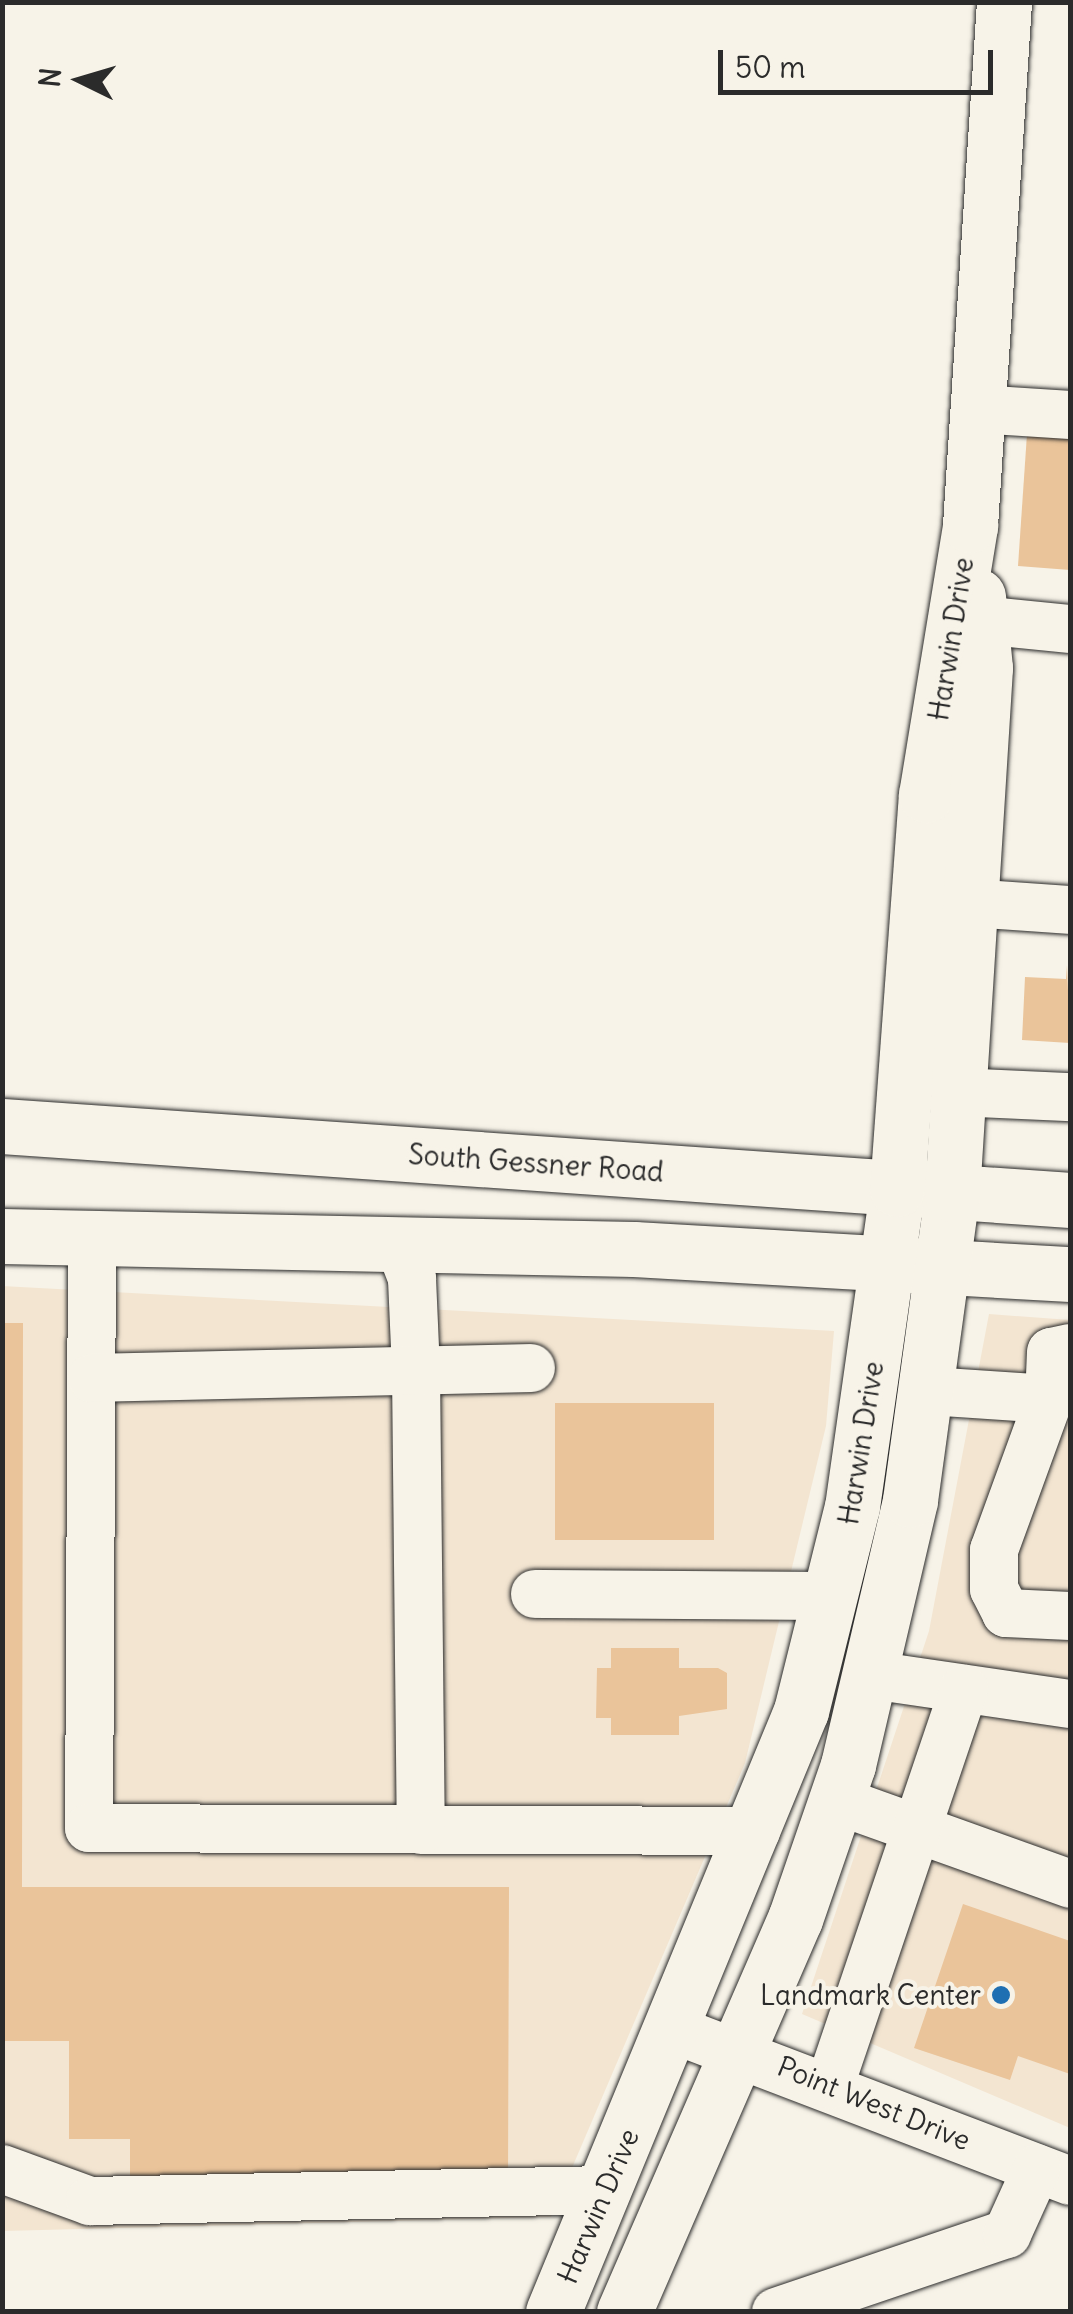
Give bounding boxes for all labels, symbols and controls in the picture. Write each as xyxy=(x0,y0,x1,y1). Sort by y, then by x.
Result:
north arrow xyxy=(30,30,130,130)
scale bar xyxy=(723,30,998,92)
text: 50 m xyxy=(735,48,805,86)
text: N xyxy=(31,66,69,89)
street label: Harwin Drive xyxy=(922,555,980,723)
street label: South Gessner Road xyxy=(407,1137,665,1189)
street label: Harwin Drive xyxy=(832,1359,890,1527)
place label: Landmark Center xyxy=(760,1978,981,2012)
marker: Landmark Center xyxy=(990,1984,1012,2006)
street label: Point West Drive xyxy=(773,2049,975,2157)
street label: Harwin Drive xyxy=(550,2124,646,2288)

